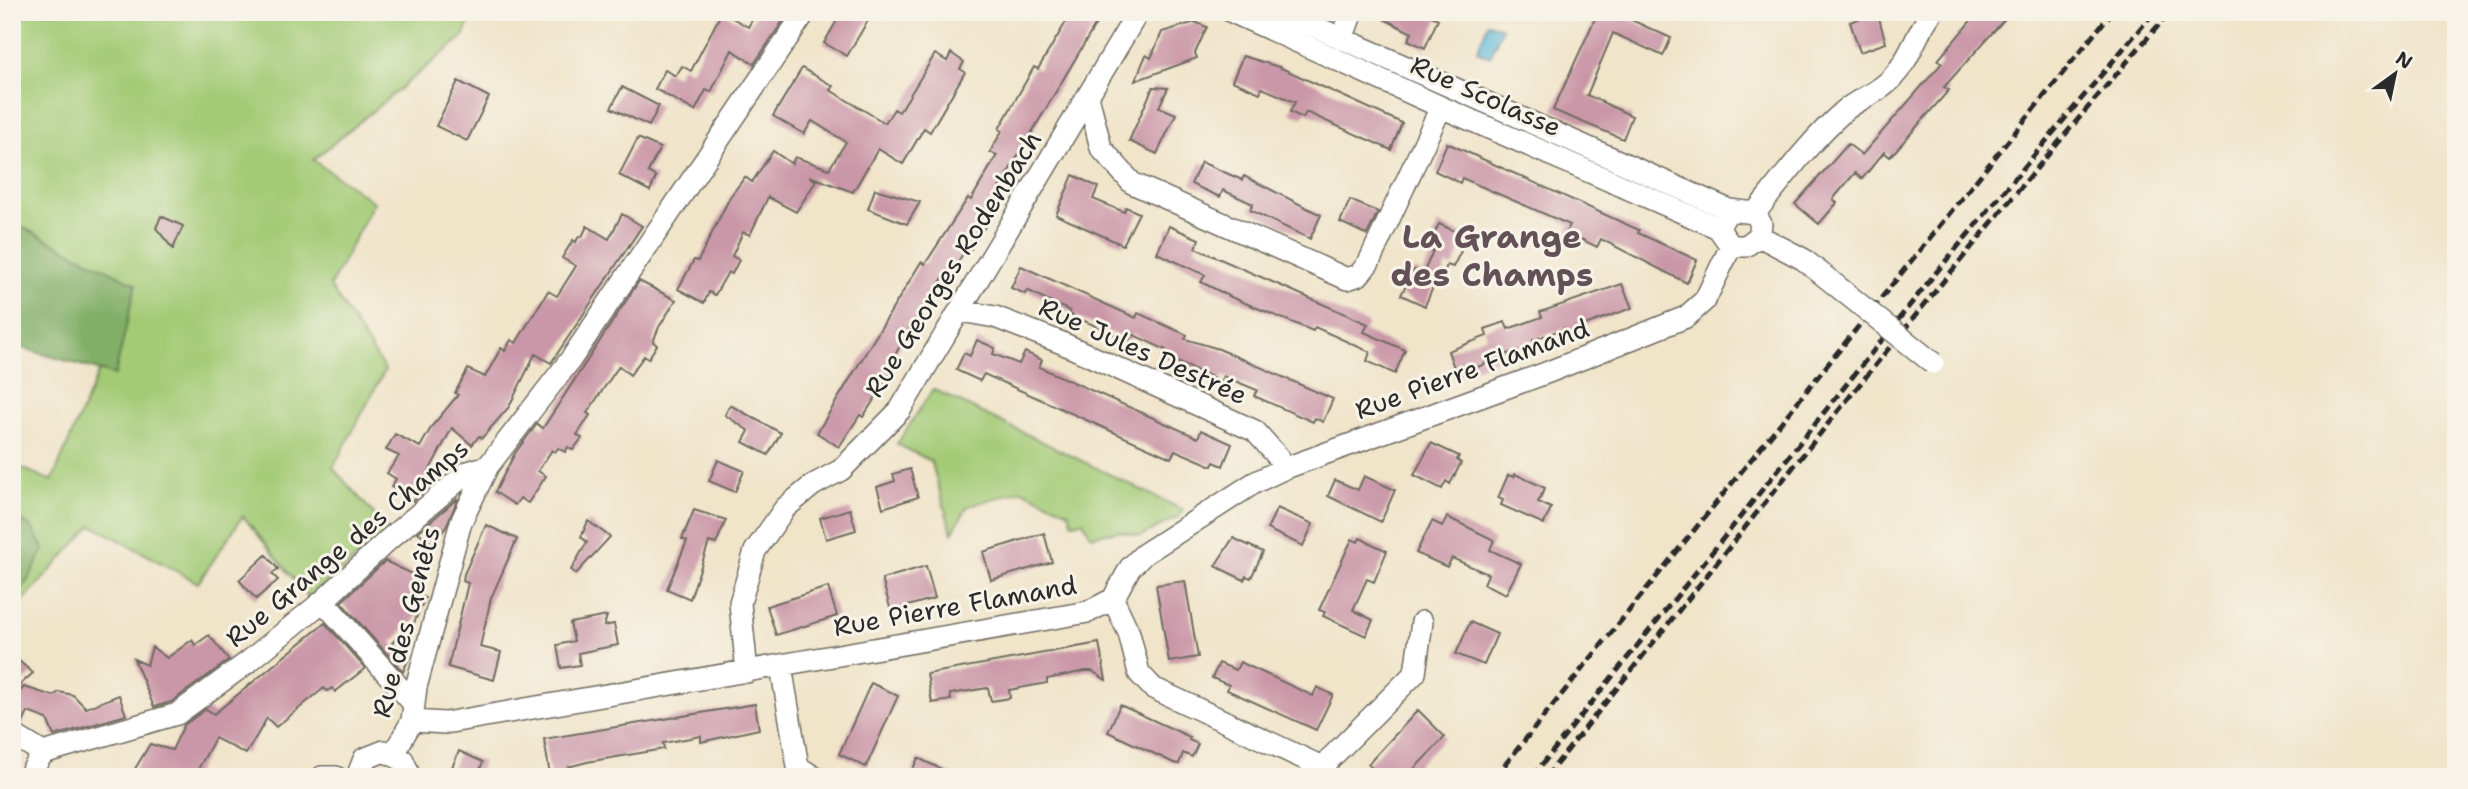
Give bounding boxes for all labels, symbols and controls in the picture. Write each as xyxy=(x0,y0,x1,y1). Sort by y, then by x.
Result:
north arrow xyxy=(2360,38,2430,108)
text: N xyxy=(2391,46,2417,75)
street label: Rue Scolasse xyxy=(1405,47,1567,144)
street label: Rue Georges Rodenbach xyxy=(856,124,1049,404)
district label: La Grange des Champs xyxy=(1390,214,1594,297)
street label: Rue Jules Destrée xyxy=(1033,289,1253,412)
street label: Rue Pierre Flamand xyxy=(1350,310,1594,427)
street label: Rue Grange des Champs xyxy=(218,431,475,655)
street label: Rue des Genêts xyxy=(363,522,448,721)
street label: Rue Pierre Flamand xyxy=(830,567,1079,644)

